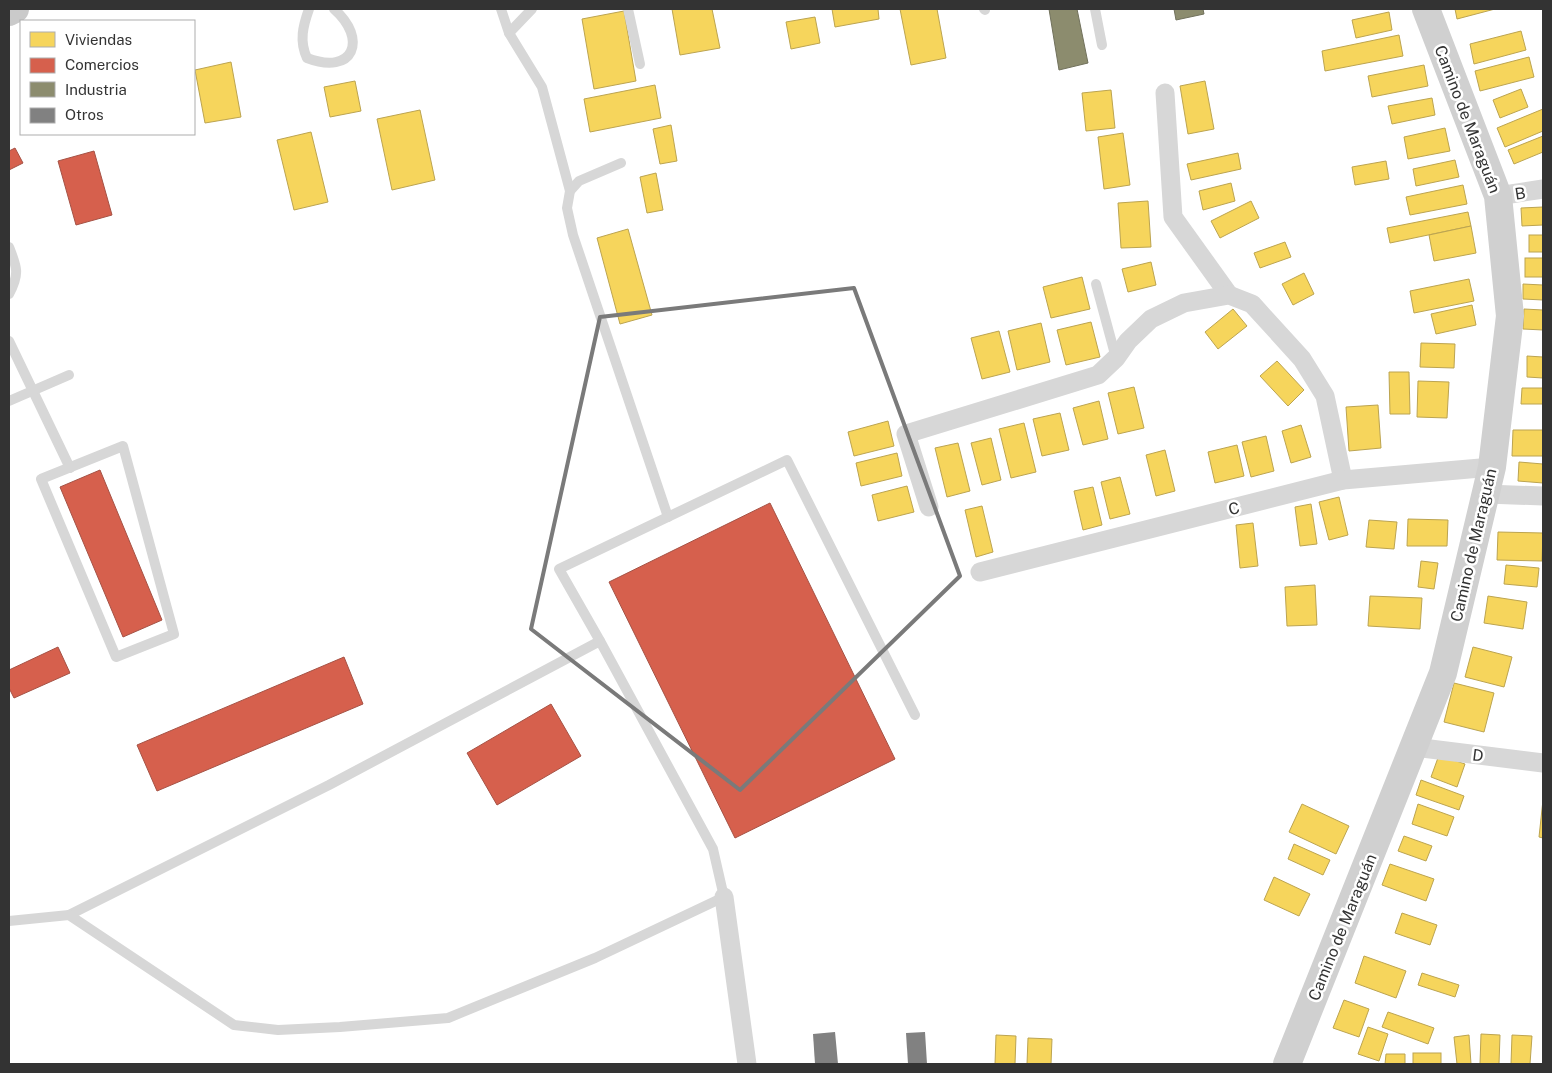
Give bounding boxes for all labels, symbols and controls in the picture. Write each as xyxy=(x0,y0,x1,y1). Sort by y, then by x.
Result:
legend xyxy=(20,20,195,135)
text: Viviendas xyxy=(65,31,132,48)
street label: Camino de Maraguán xyxy=(1431,43,1504,196)
text: Comercios xyxy=(65,56,139,73)
text: Industria xyxy=(65,81,127,98)
text: Otros xyxy=(65,106,104,123)
street label: B xyxy=(1513,183,1527,204)
street label: Camino de Maraguán xyxy=(1447,467,1500,624)
street label: C xyxy=(1226,498,1242,519)
street label: D xyxy=(1471,745,1485,766)
street label: Camino de Maraguán xyxy=(1304,851,1381,1003)

